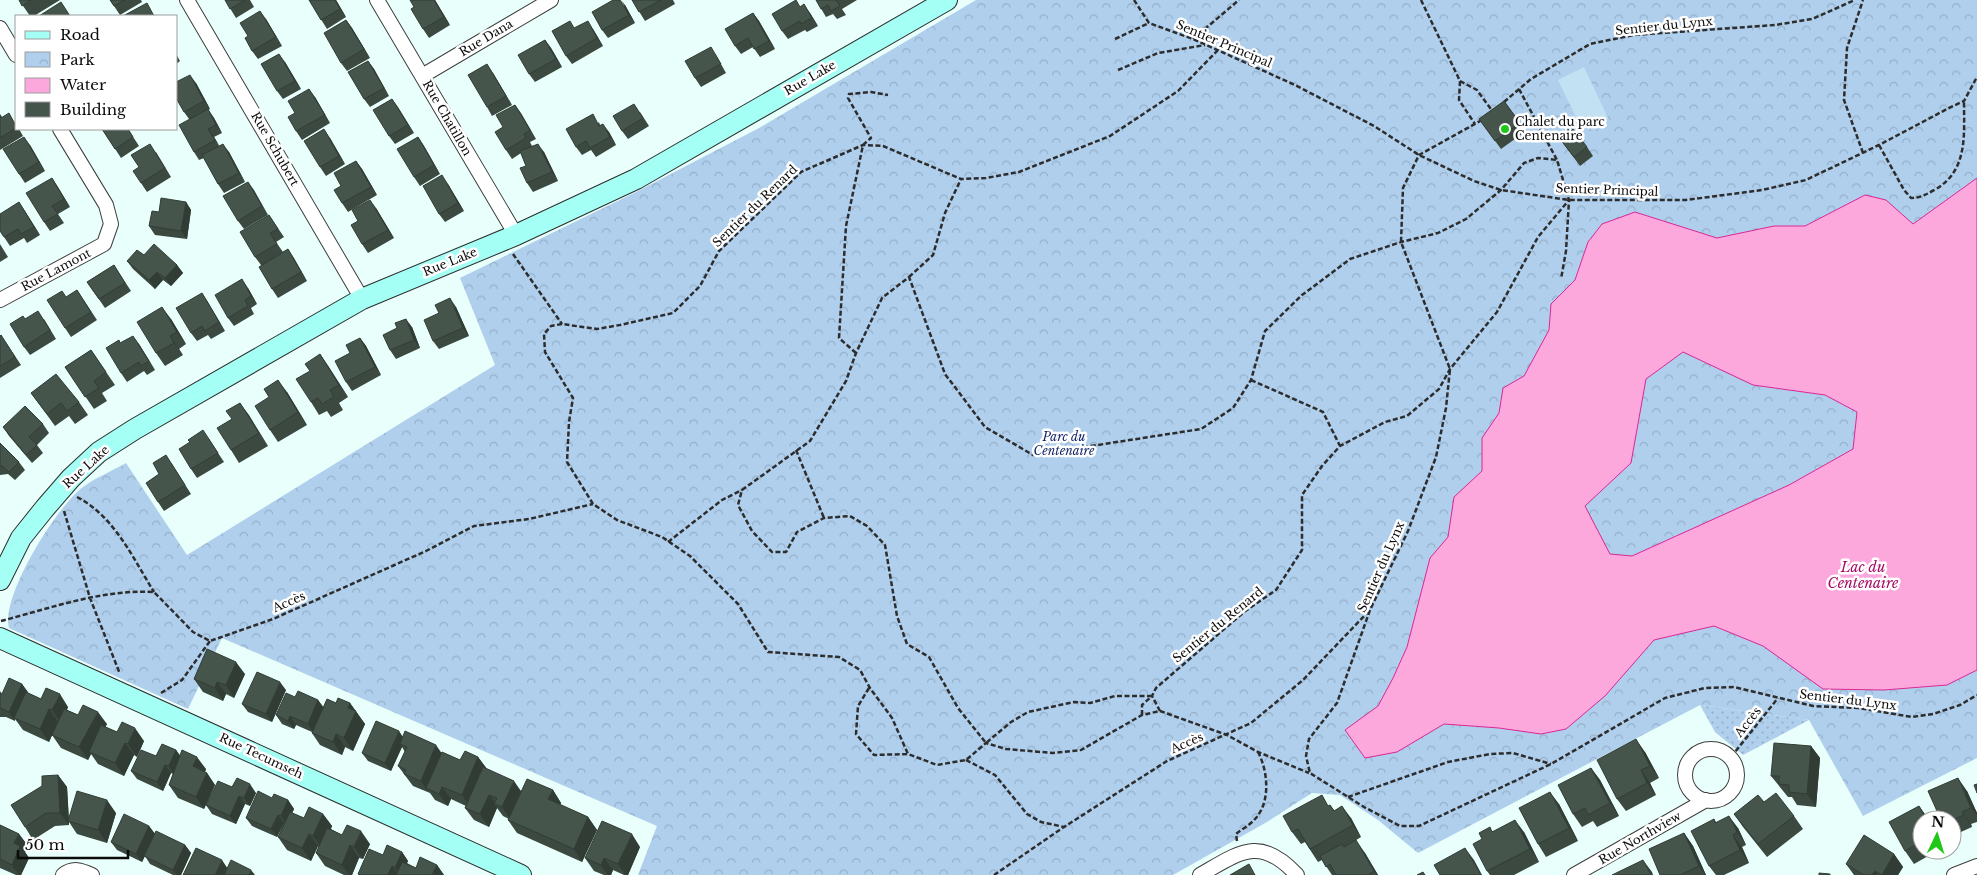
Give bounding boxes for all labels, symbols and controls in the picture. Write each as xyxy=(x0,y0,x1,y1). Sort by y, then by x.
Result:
street label: Sentier du Lynx xyxy=(1614,13,1714,38)
legend xyxy=(15,15,178,130)
street label: Rue Dana xyxy=(456,16,516,59)
street label: Sentier Principal xyxy=(1174,17,1275,71)
text: Road xyxy=(60,25,100,44)
text: Park xyxy=(60,50,96,69)
street label: Rue Lake xyxy=(781,57,838,98)
text: Water xyxy=(59,75,107,94)
street label: Rue Chatillon xyxy=(420,77,475,158)
text: Building xyxy=(60,100,127,119)
street label: Rue Schubert xyxy=(248,109,303,189)
place label: Chalet du parc Centenaire xyxy=(1515,114,1605,143)
marker: Chalet du parc Centenaire xyxy=(1499,123,1511,135)
street label: Sentier du Renard xyxy=(709,161,800,250)
street label: Sentier Principal xyxy=(1555,180,1659,199)
street label: Rue Lake xyxy=(421,244,479,279)
street label: Rue Lamont xyxy=(18,245,94,294)
park label: Parc du Centenaire xyxy=(1034,429,1095,458)
street label: Rue Lake xyxy=(59,442,112,491)
street label: Sentier du Lynx xyxy=(1354,518,1408,615)
water label: Lac du Centenaire xyxy=(1827,558,1899,592)
street label: Sentier du Renard xyxy=(1170,584,1266,666)
street label: Accès xyxy=(269,588,307,616)
street label: Sentier du Lynx xyxy=(1799,686,1898,713)
street label: Accès xyxy=(1731,704,1764,741)
street label: Accès xyxy=(1167,729,1205,757)
street label: Rue Tecumseh xyxy=(217,730,305,781)
street label: Rue Northview xyxy=(1596,807,1684,867)
north arrow xyxy=(1912,810,1962,860)
text: N xyxy=(1931,813,1945,831)
scale bar xyxy=(18,828,128,860)
text: 50 m xyxy=(25,835,65,854)

